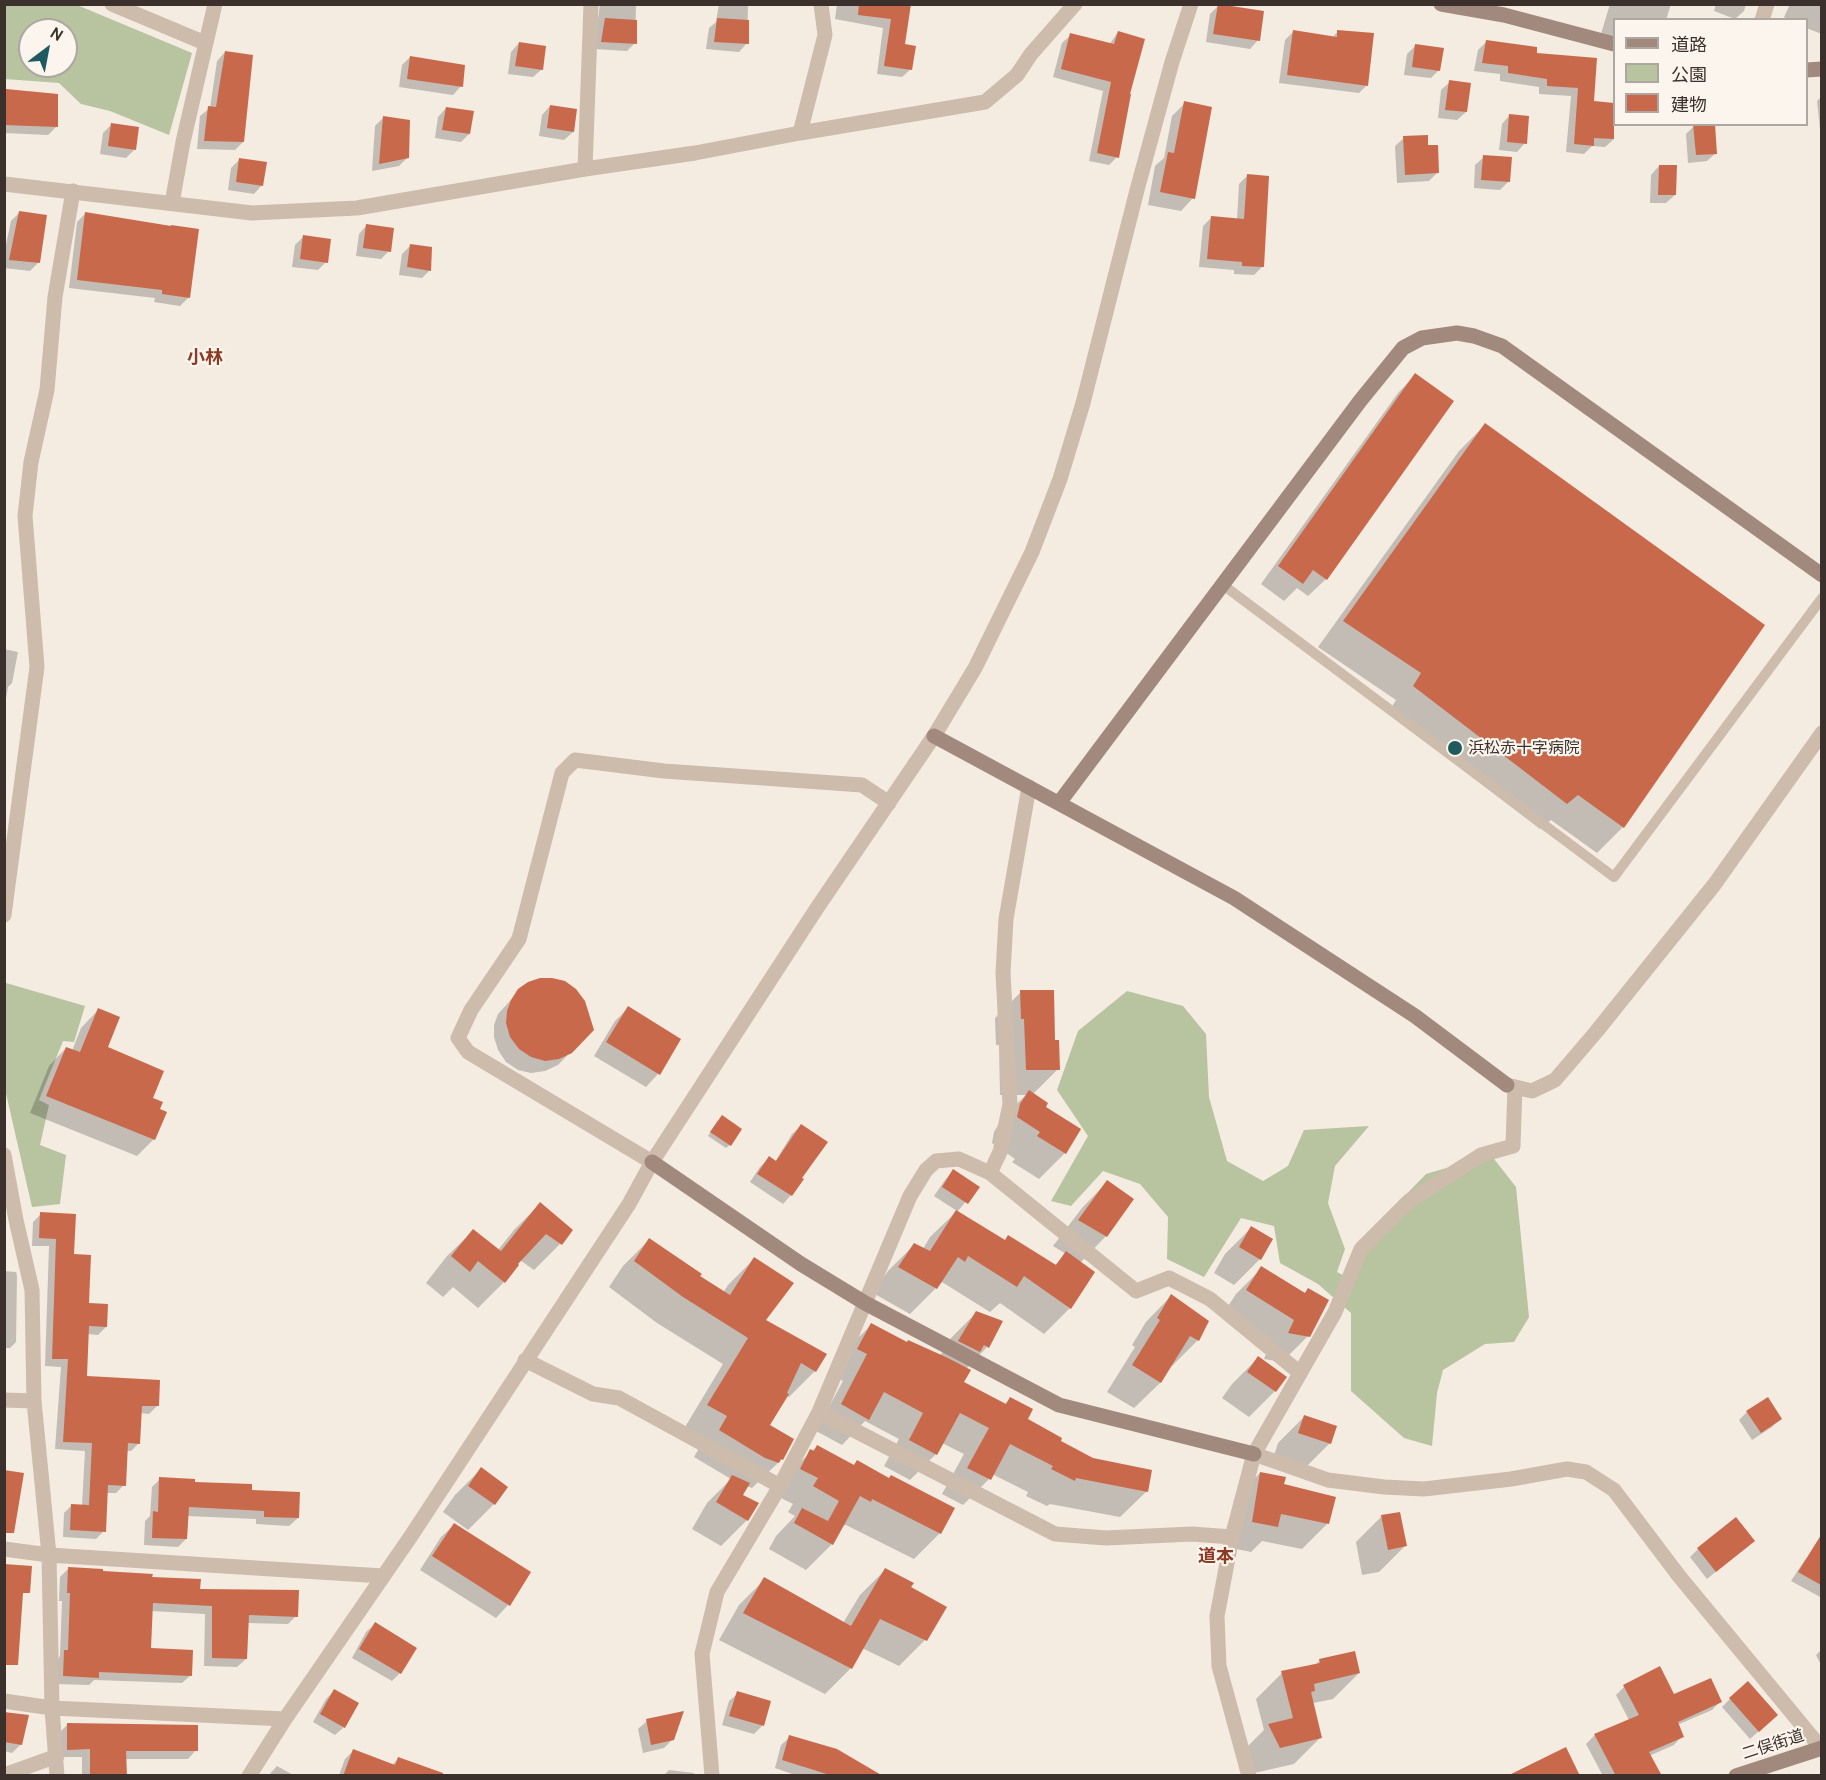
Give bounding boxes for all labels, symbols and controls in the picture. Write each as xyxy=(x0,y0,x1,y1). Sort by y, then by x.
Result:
north arrow xyxy=(18,18,78,78)
legend xyxy=(1613,18,1808,126)
text: N xyxy=(47,23,67,45)
text: 道路 xyxy=(1671,34,1707,56)
text: 公園 xyxy=(1671,64,1707,86)
text: 建物 xyxy=(1671,94,1707,116)
district label: 小林 xyxy=(187,347,223,369)
place label: 浜松赤十字病院 xyxy=(1468,738,1580,758)
marker: 浜松赤十字病院 xyxy=(1446,739,1464,757)
district label: 道本 xyxy=(1198,1546,1234,1568)
street label: 二俣街道 xyxy=(1740,1726,1806,1764)

